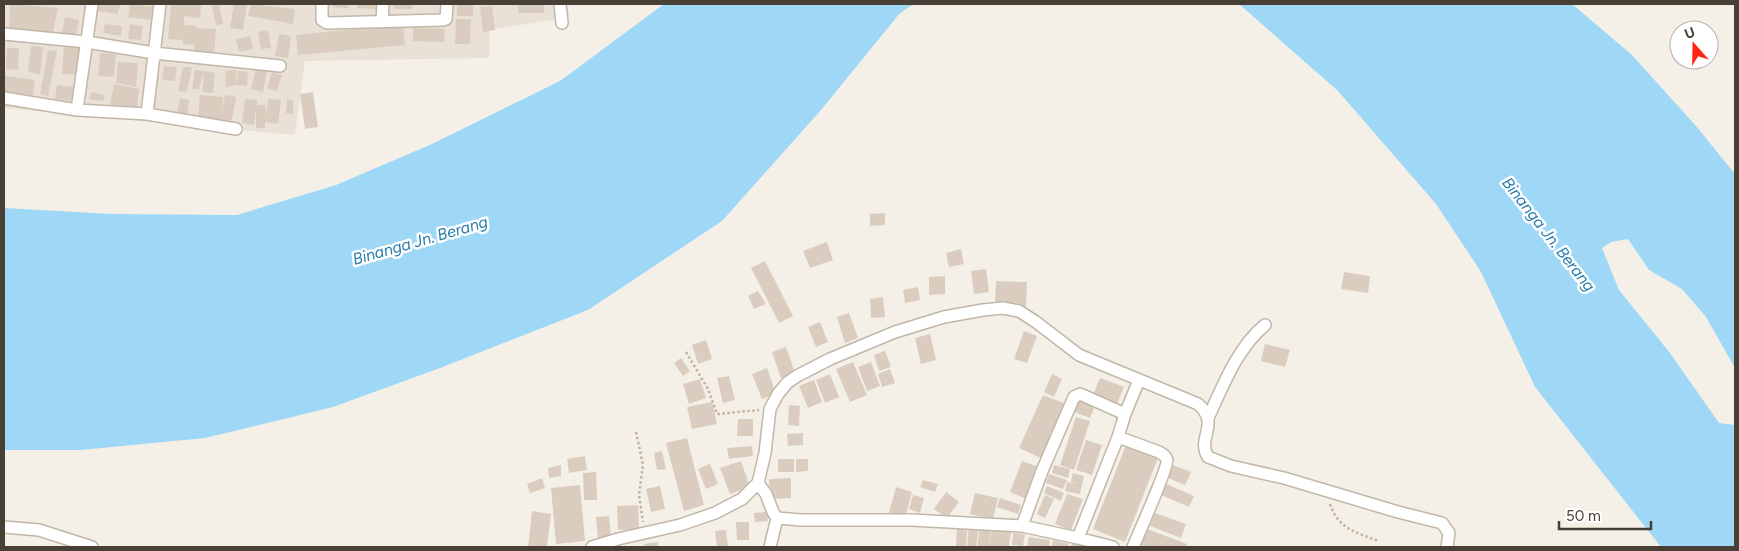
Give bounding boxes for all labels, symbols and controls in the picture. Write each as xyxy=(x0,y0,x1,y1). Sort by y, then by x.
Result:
north arrow xyxy=(1669,20,1719,70)
text: U xyxy=(1682,24,1697,43)
water label: Binanga Jn. Berang xyxy=(1498,173,1599,295)
water label: Binanga Jn. Berang xyxy=(350,212,490,269)
scale bar xyxy=(1559,498,1652,530)
text: 50 m xyxy=(1566,507,1601,525)

